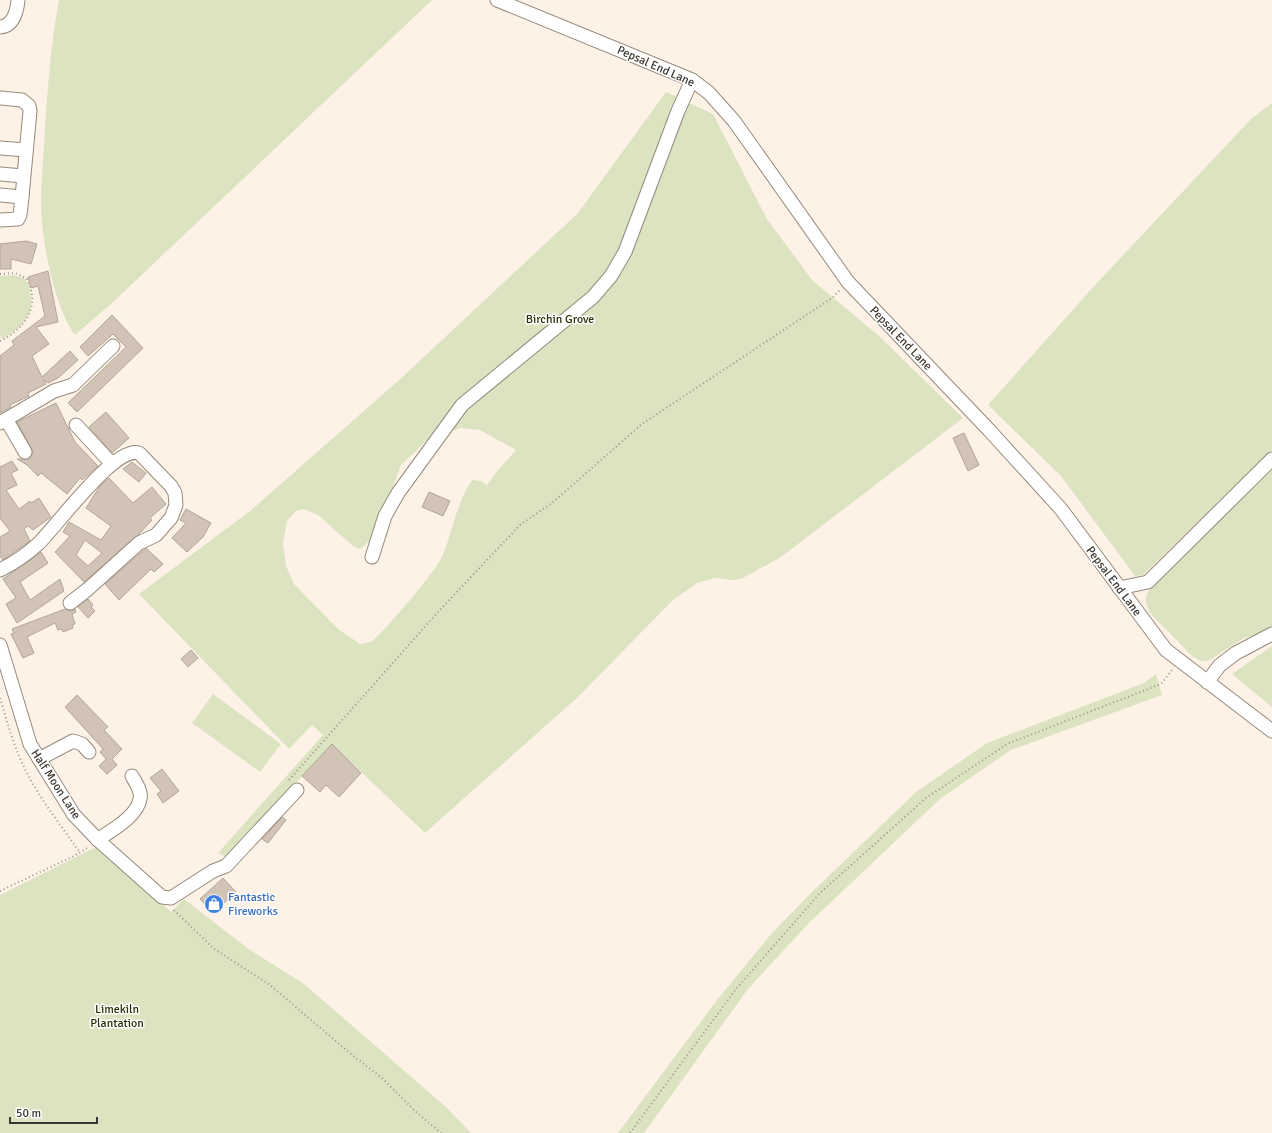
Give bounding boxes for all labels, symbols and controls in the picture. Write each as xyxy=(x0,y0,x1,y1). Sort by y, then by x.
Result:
street label: Pepsal End Lane xyxy=(615,43,697,90)
street label: Pepsal End Lane xyxy=(866,303,935,374)
park label: Birchin Grove xyxy=(526,312,594,327)
street label: Pepsal End Lane xyxy=(1082,543,1145,619)
street label: Half Moon Lane xyxy=(27,746,84,822)
place label: Fantastic Fireworks xyxy=(228,890,278,919)
shop icon: Fantastic Fireworks xyxy=(203,893,225,915)
park label: Limekiln Plantation xyxy=(90,1002,144,1031)
scale bar xyxy=(10,1099,97,1125)
text: 50 m xyxy=(16,1106,41,1121)

